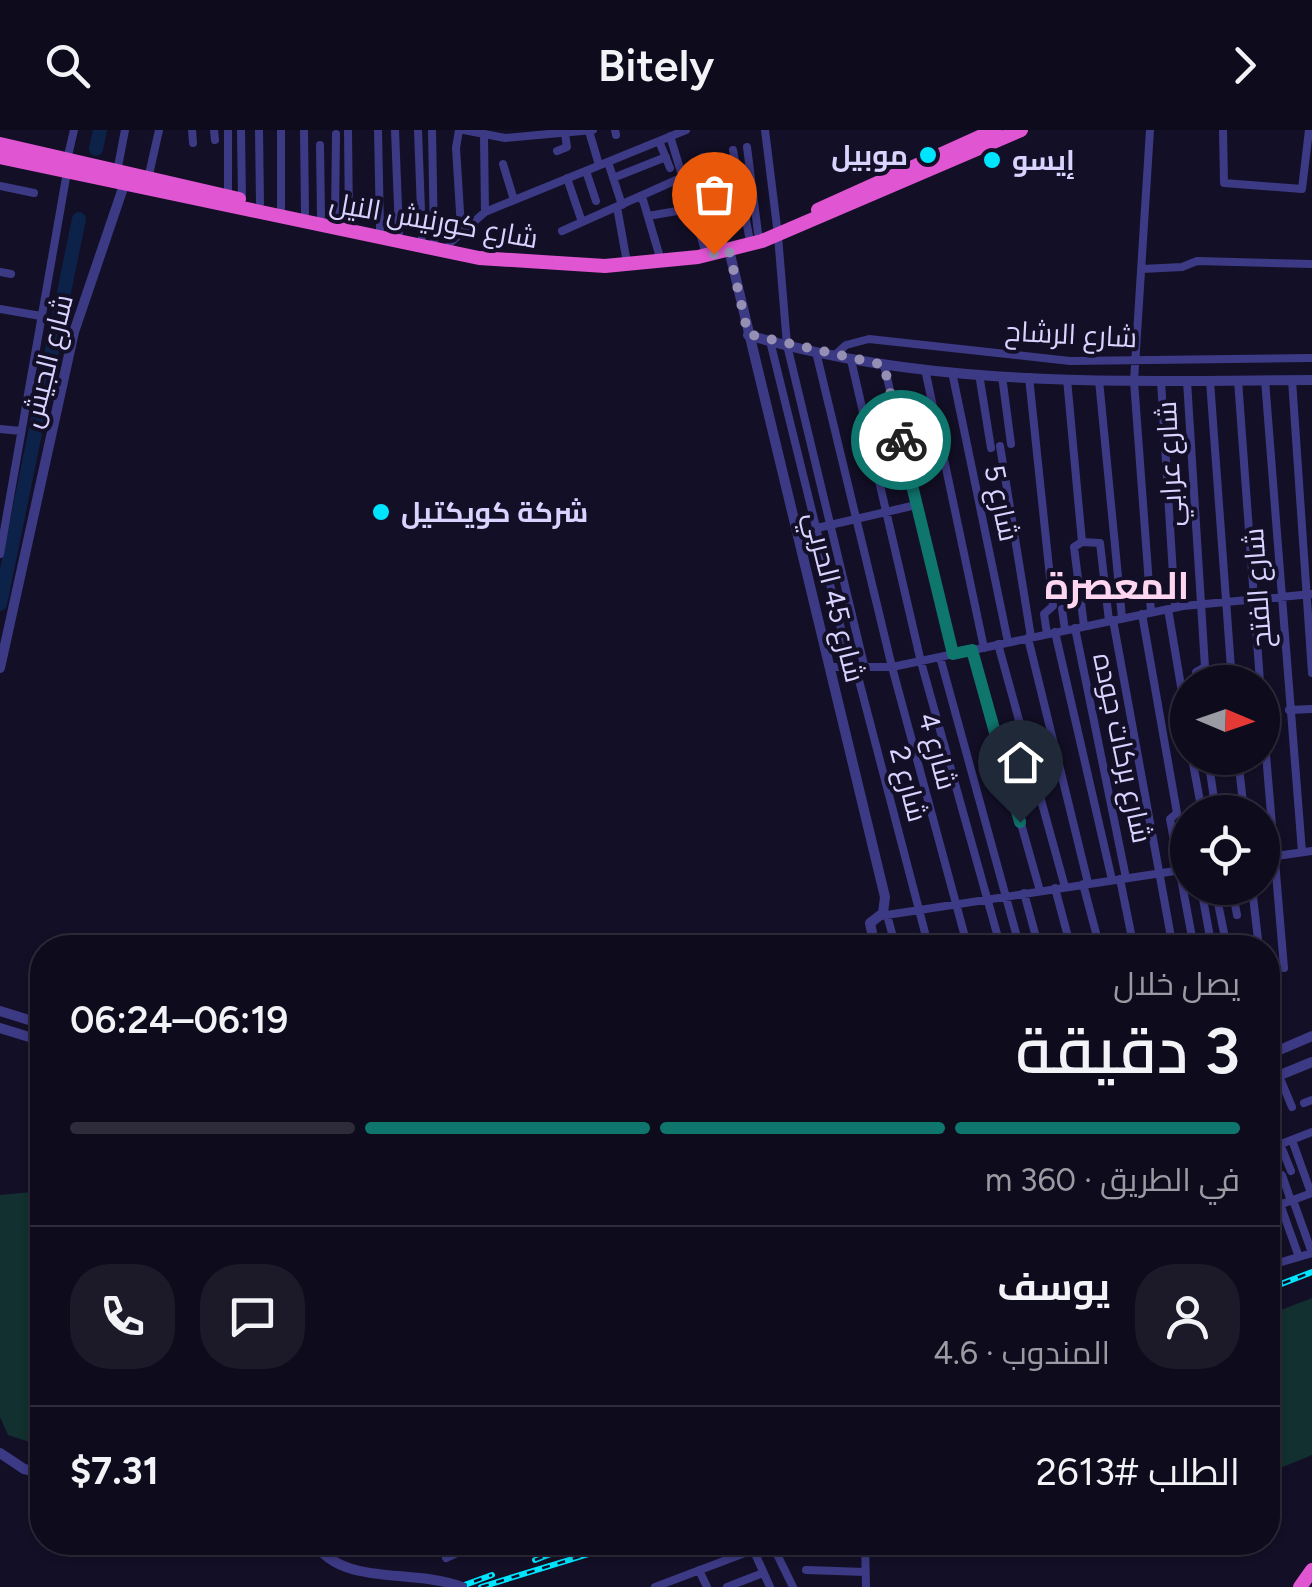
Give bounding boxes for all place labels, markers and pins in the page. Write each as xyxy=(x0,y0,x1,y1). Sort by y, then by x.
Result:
place label: موبيل xyxy=(831,138,908,172)
place label: إيسو xyxy=(1012,143,1075,179)
marker: موبيل xyxy=(917,144,939,166)
marker: إيسو xyxy=(981,149,1003,171)
pin xyxy=(672,152,757,255)
place label: شركة كويكتيل xyxy=(401,495,588,529)
marker: شركة كويكتيل xyxy=(370,501,392,523)
pin xyxy=(978,720,1063,823)

